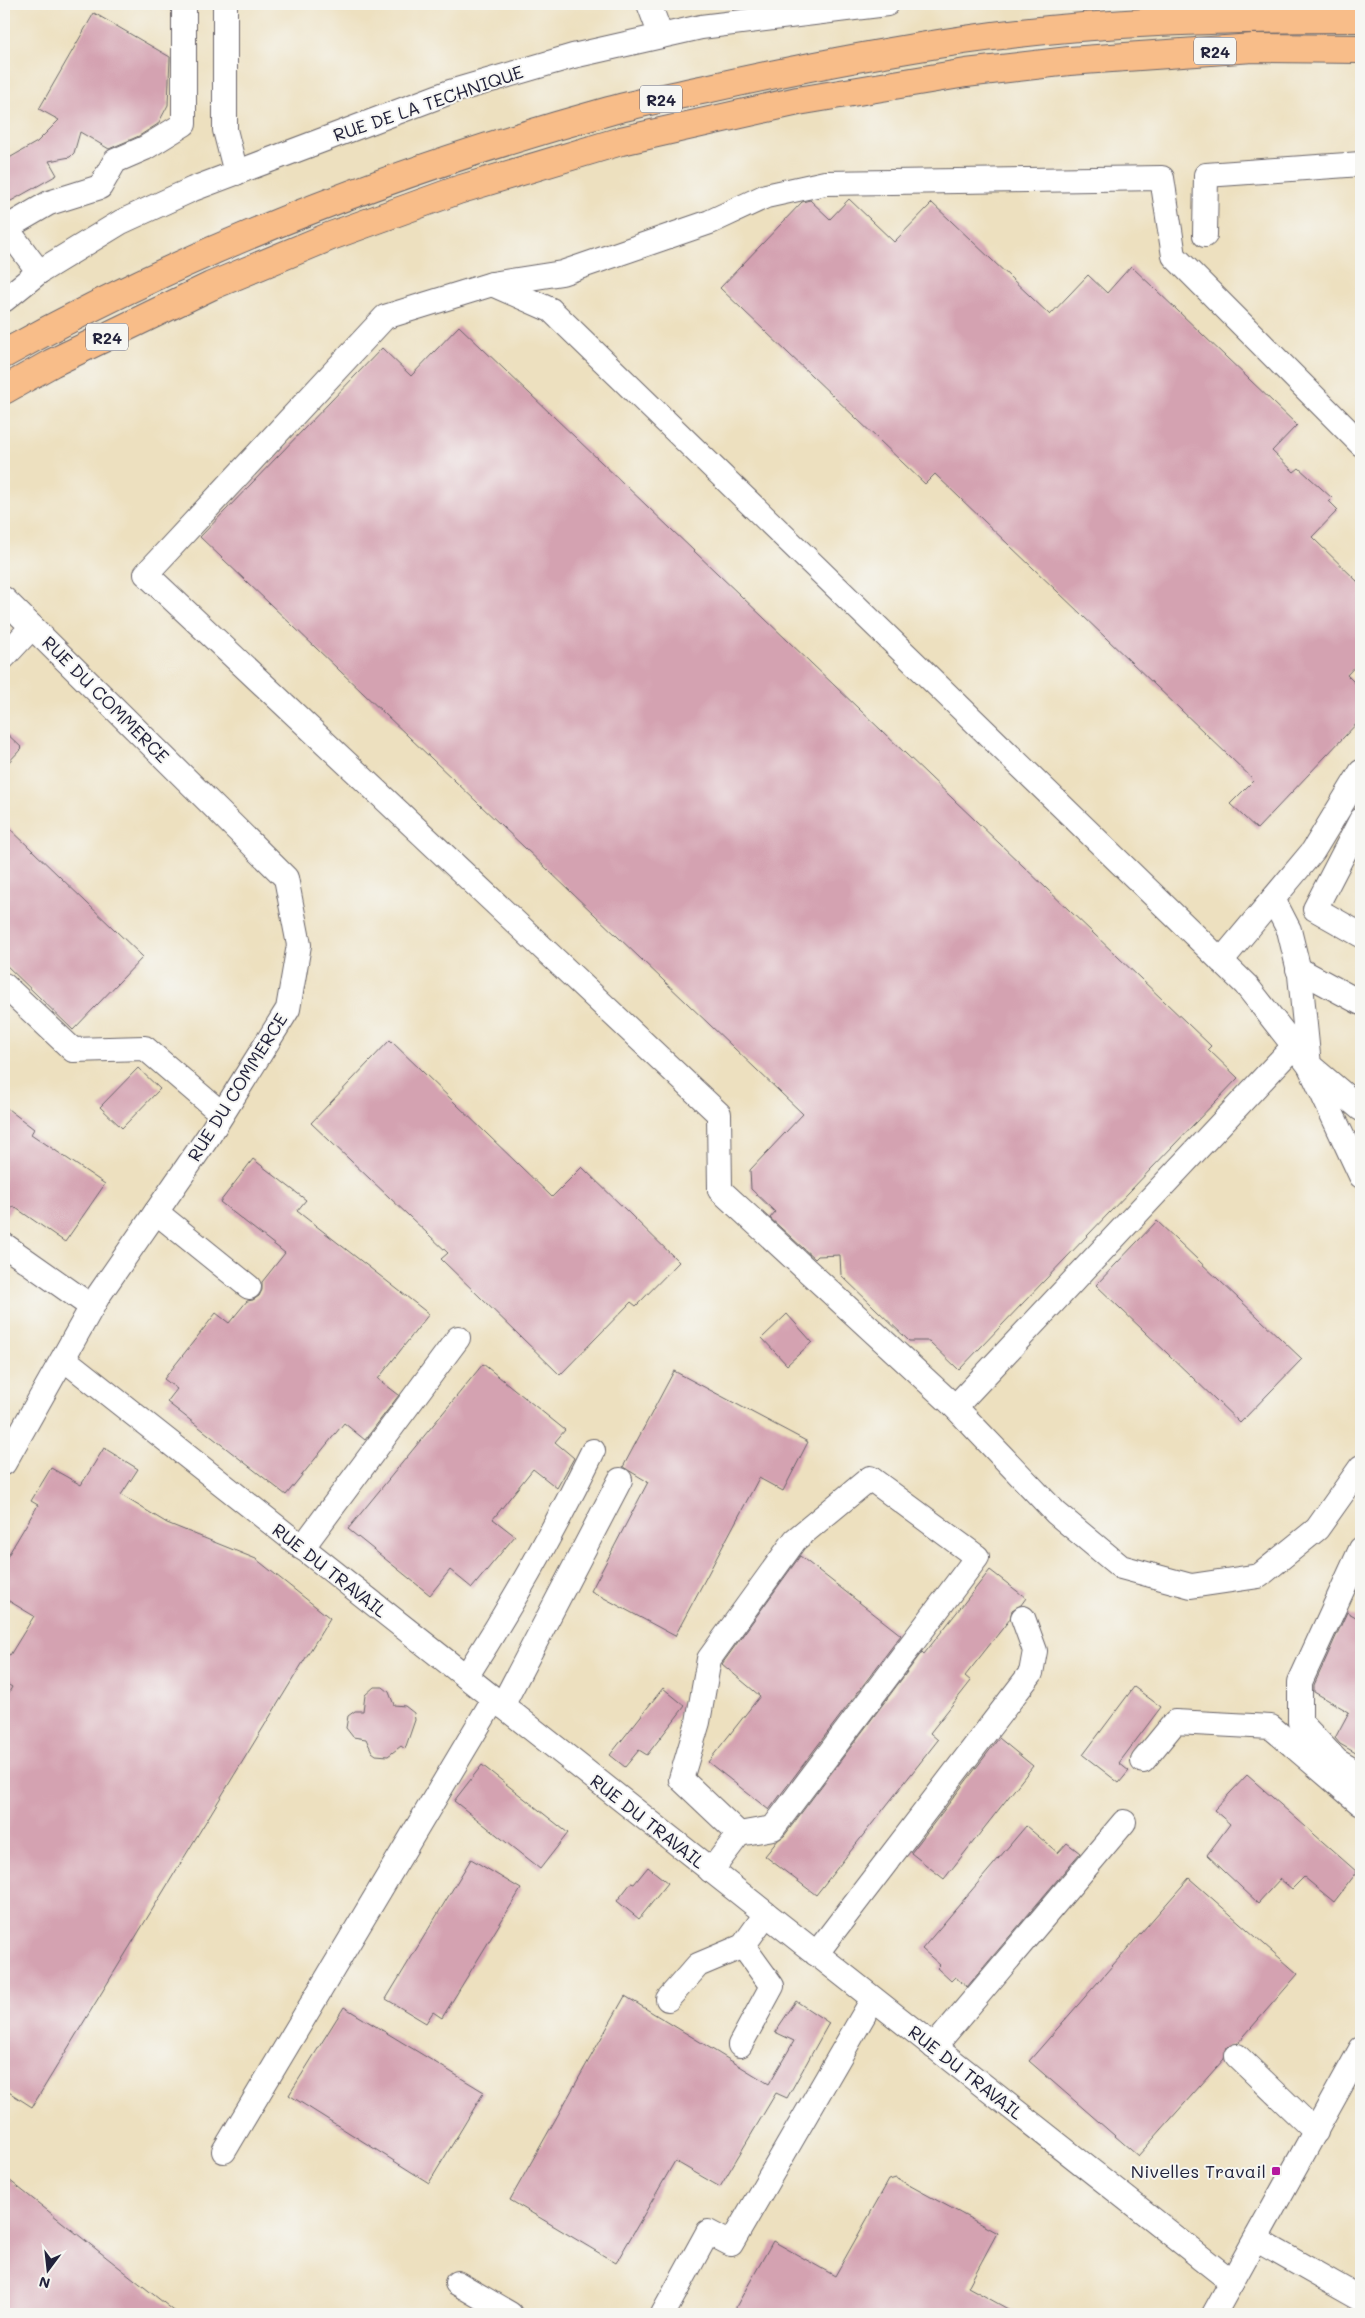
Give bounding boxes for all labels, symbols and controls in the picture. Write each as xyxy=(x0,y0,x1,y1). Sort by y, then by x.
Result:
road number: R24 xyxy=(1194,37,1236,64)
street label: RUE DE LA TECHNIQUE xyxy=(330,59,526,147)
road number: R24 xyxy=(640,86,682,112)
road number: R24 xyxy=(86,324,128,351)
street label: RUE DU COMMERCE xyxy=(37,630,175,768)
street label: RUE DU COMMERCE xyxy=(182,1008,292,1166)
street label: RUE DU TRAVAIL xyxy=(268,1518,393,1623)
street label: RUE DU TRAVAIL xyxy=(586,1769,711,1874)
street label: RUE DU TRAVAIL xyxy=(904,2020,1029,2125)
place label: Nivelles Travail xyxy=(1131,2159,1266,2183)
marker: Nivelles Travail xyxy=(1270,2165,1282,2177)
north arrow xyxy=(22,2246,72,2296)
text: N xyxy=(37,2272,52,2294)

